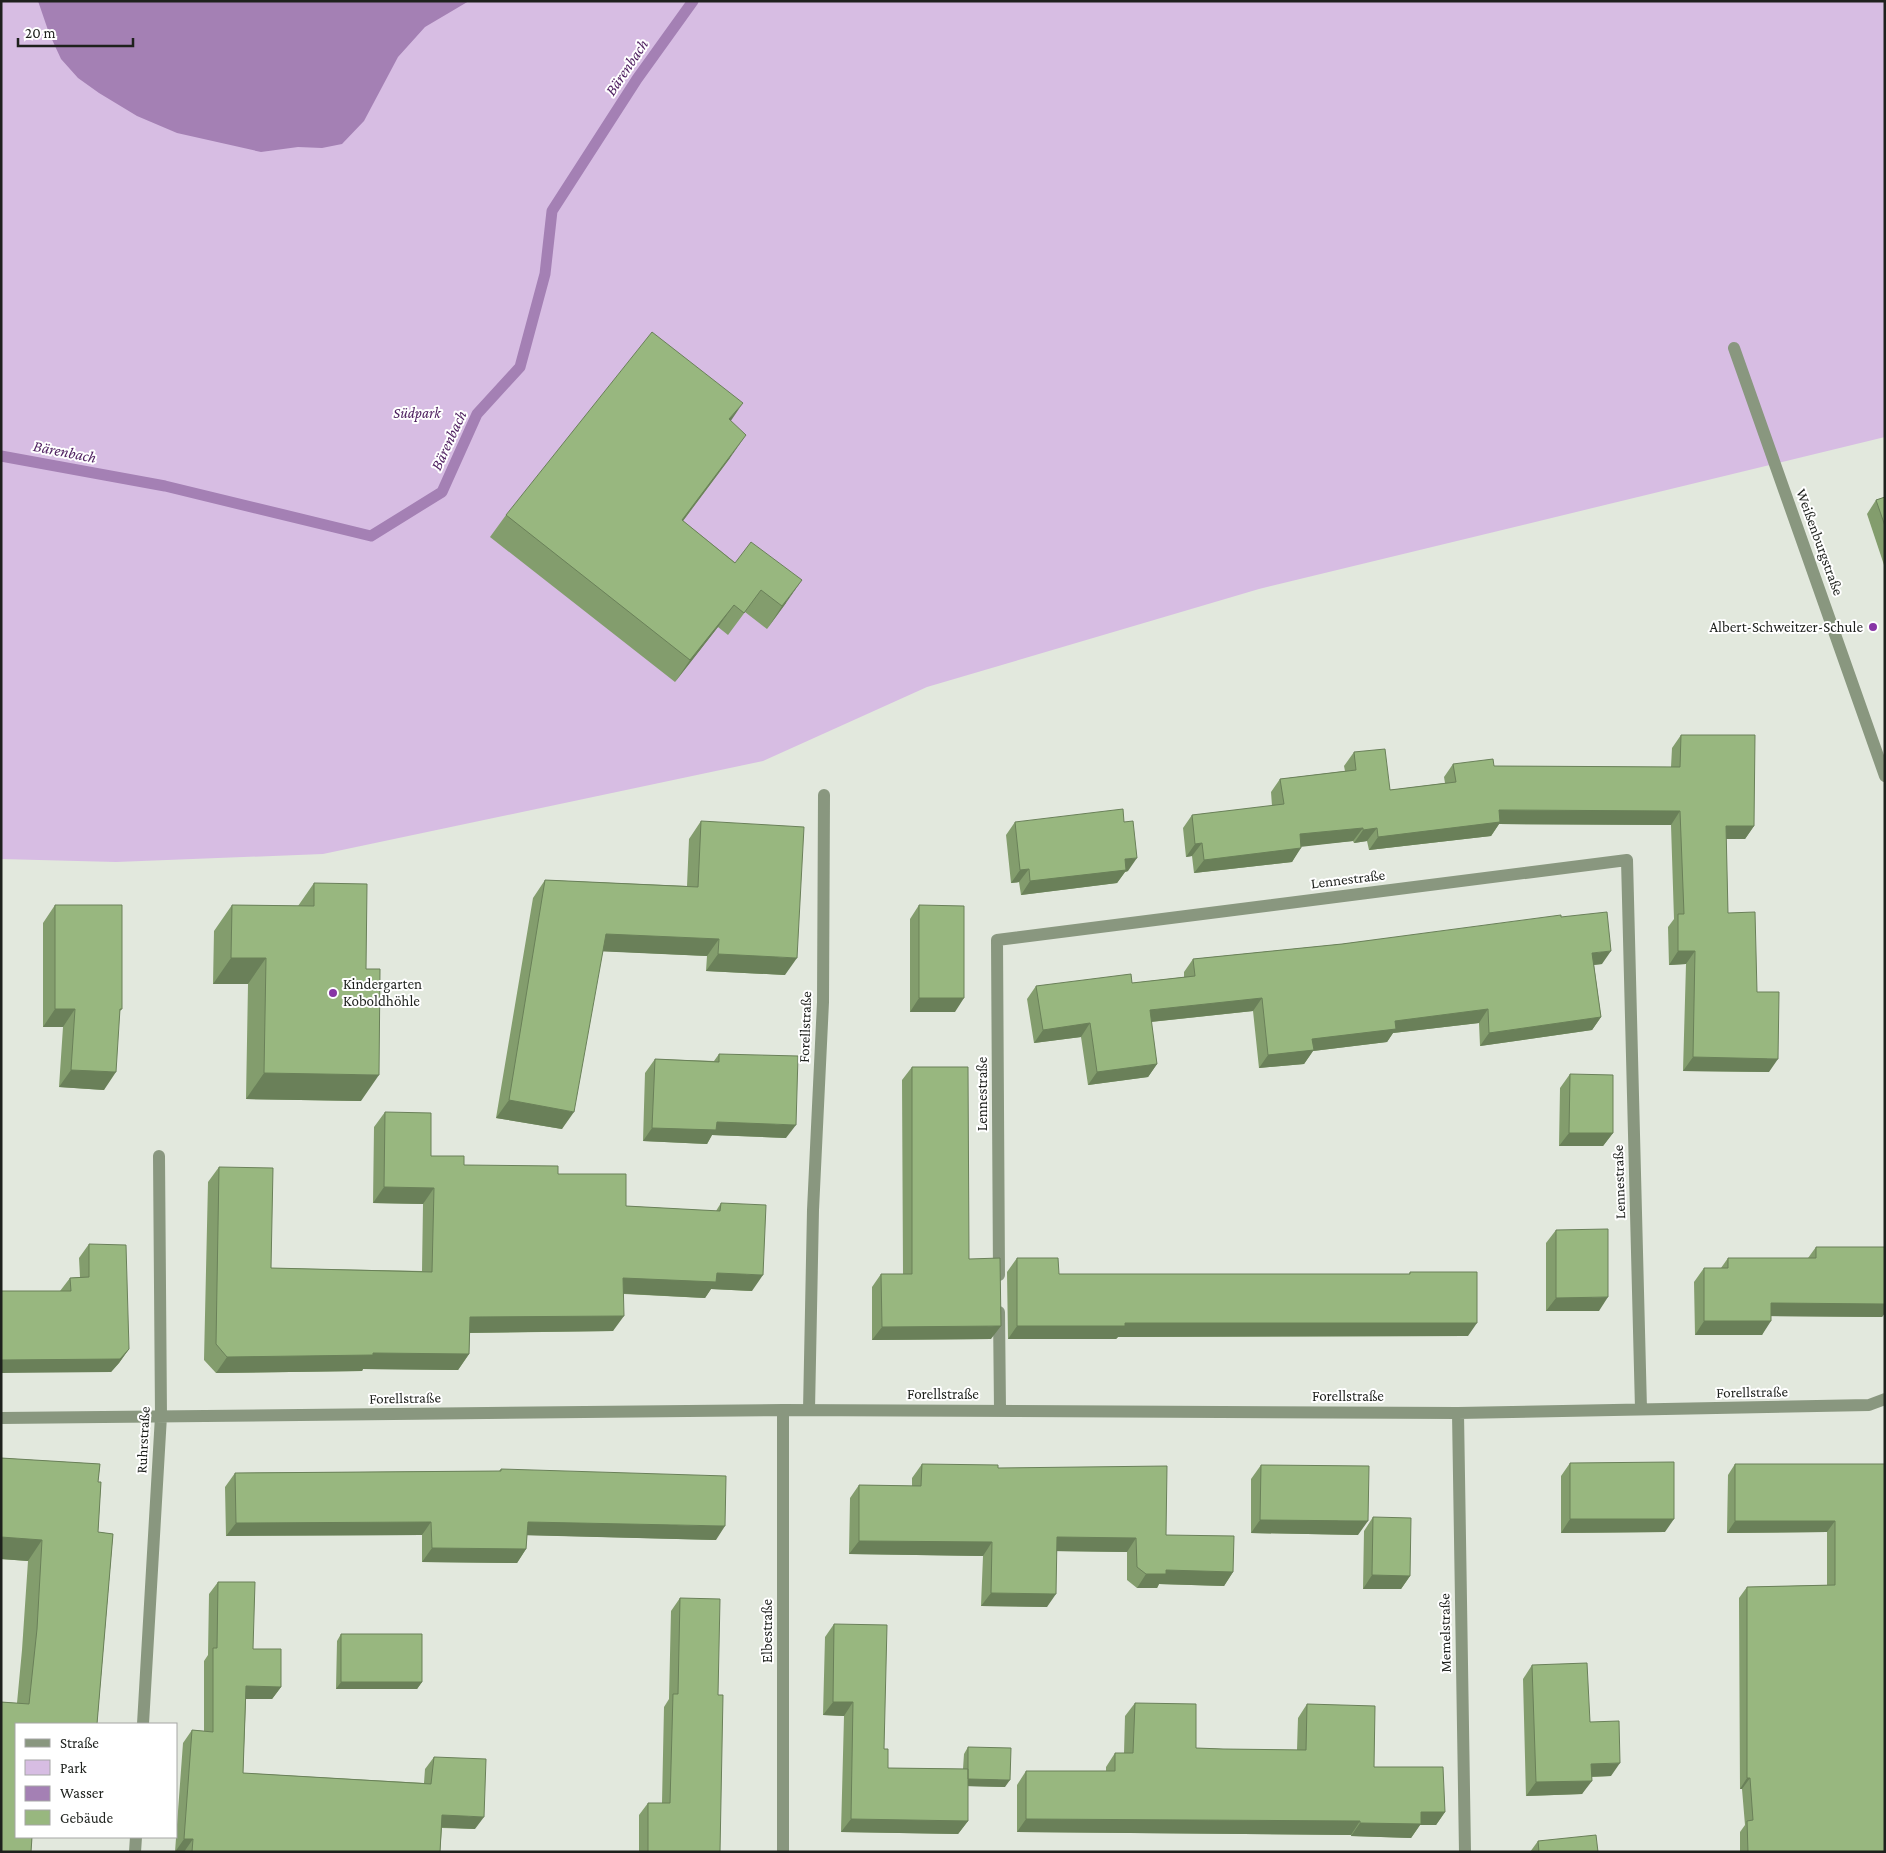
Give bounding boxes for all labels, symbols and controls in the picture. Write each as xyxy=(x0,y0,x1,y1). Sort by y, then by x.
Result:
scale bar xyxy=(18,15,132,47)
text: 20 m xyxy=(25,25,56,41)
water label: Bärenbach xyxy=(602,36,651,98)
park label: Südpark xyxy=(393,405,442,422)
water label: Bärenbach xyxy=(427,408,470,473)
water label: Bärenbach xyxy=(32,437,98,466)
street label: Weißenburgstraße xyxy=(1792,486,1847,598)
place label: Albert-Schweitzer-Schule xyxy=(1710,619,1863,635)
marker: Albert-Schweitzer-Schule xyxy=(1867,621,1879,633)
street label: Lennestraße xyxy=(1310,866,1386,891)
place label: Kindergarten Koboldhöhle xyxy=(343,976,422,1009)
marker: Kindergarten Koboldhöhle xyxy=(327,987,339,999)
street label: Forellstraße xyxy=(796,990,814,1063)
street label: Lennestraße xyxy=(974,1056,990,1131)
street label: Lennestraße xyxy=(1610,1144,1628,1220)
street label: Forellstraße xyxy=(1716,1383,1788,1401)
street label: Forellstraße xyxy=(907,1386,979,1402)
street label: Forellstraße xyxy=(1312,1388,1384,1404)
street label: Forellstraße xyxy=(369,1389,441,1407)
street label: Ruhrstraße xyxy=(133,1406,153,1474)
street label: Memelstraße xyxy=(1436,1593,1454,1673)
street label: Elbestraße xyxy=(759,1599,775,1663)
legend xyxy=(15,1723,178,1838)
text: Straße xyxy=(60,1735,99,1751)
text: Park xyxy=(60,1760,87,1776)
text: Wasser xyxy=(60,1785,104,1801)
text: Gebäude xyxy=(60,1810,114,1826)

